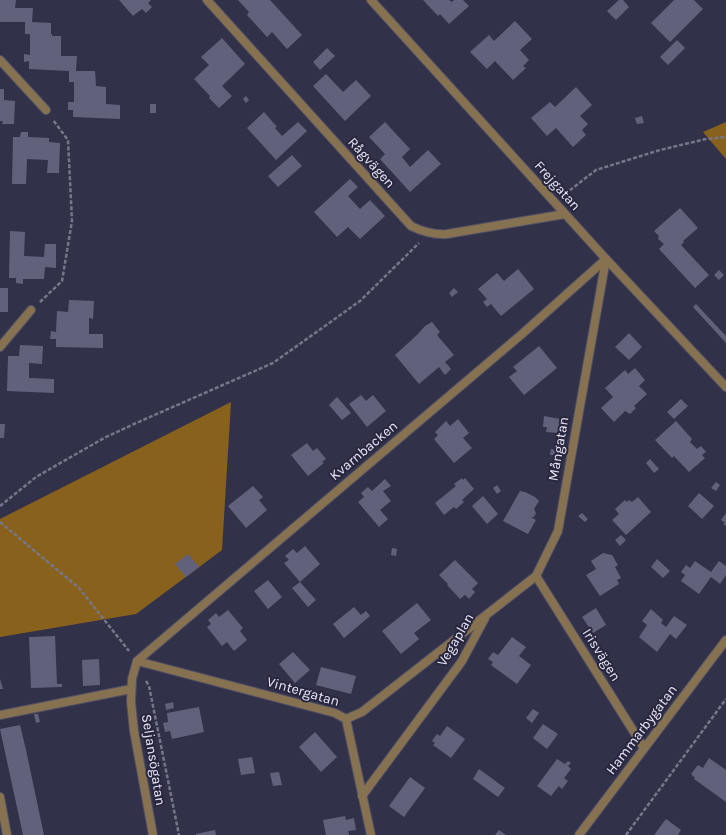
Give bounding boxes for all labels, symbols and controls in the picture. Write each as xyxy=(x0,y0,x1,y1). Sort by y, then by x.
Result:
street label: Rågvägen xyxy=(344,134,398,192)
street label: Frejgatan xyxy=(530,158,584,214)
street label: Mångatan xyxy=(545,416,573,482)
street label: Kvarnbacken xyxy=(327,418,401,484)
street label: Vegaplan xyxy=(434,610,478,670)
street label: Irisvägen xyxy=(578,626,624,684)
street label: Vintergatan xyxy=(265,674,341,710)
street label: Hammarbygatan xyxy=(603,682,681,778)
street label: Seljansögatan xyxy=(137,713,169,807)

